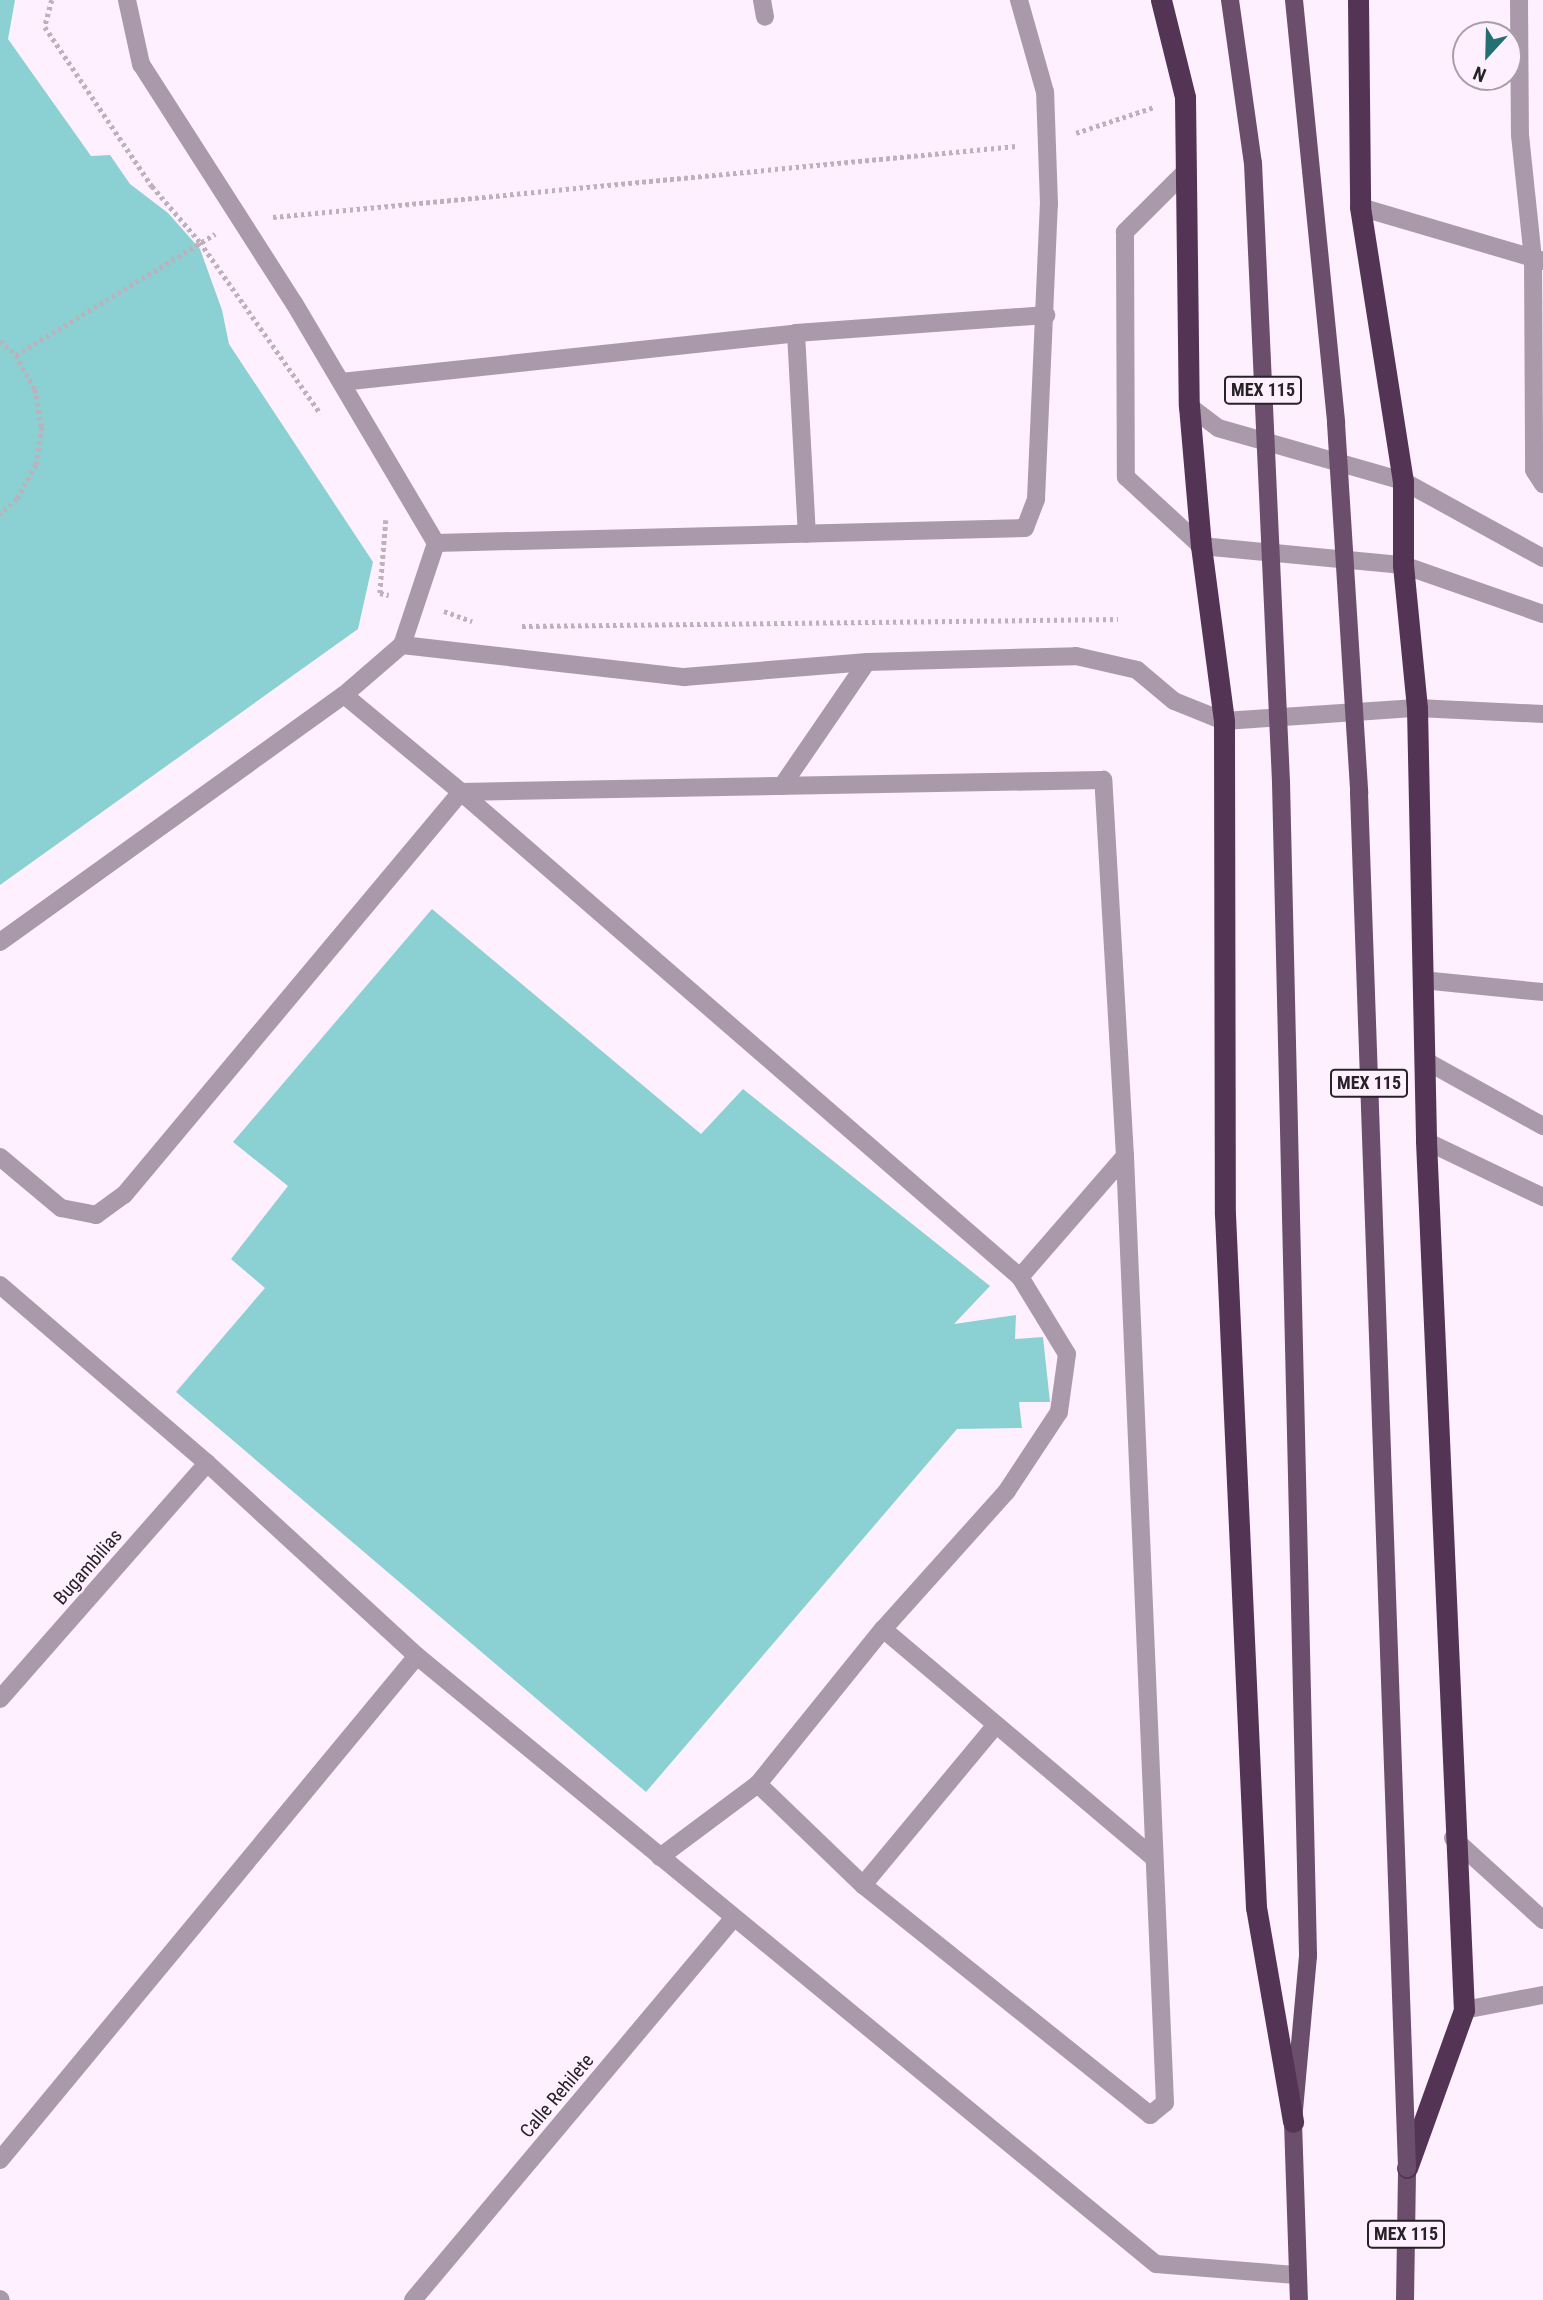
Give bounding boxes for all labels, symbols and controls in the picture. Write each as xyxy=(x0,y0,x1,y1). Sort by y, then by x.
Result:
north arrow xyxy=(1452,21,1522,91)
text: N xyxy=(1470,61,1489,87)
road number: MEX 115 xyxy=(1223,376,1303,404)
road number: MEX 115 xyxy=(1329,1068,1409,1098)
street label: Bugambilias xyxy=(49,1525,127,1609)
street label: Calle Rehilete xyxy=(515,2050,599,2142)
road number: MEX 115 xyxy=(1366,2220,1446,2248)

